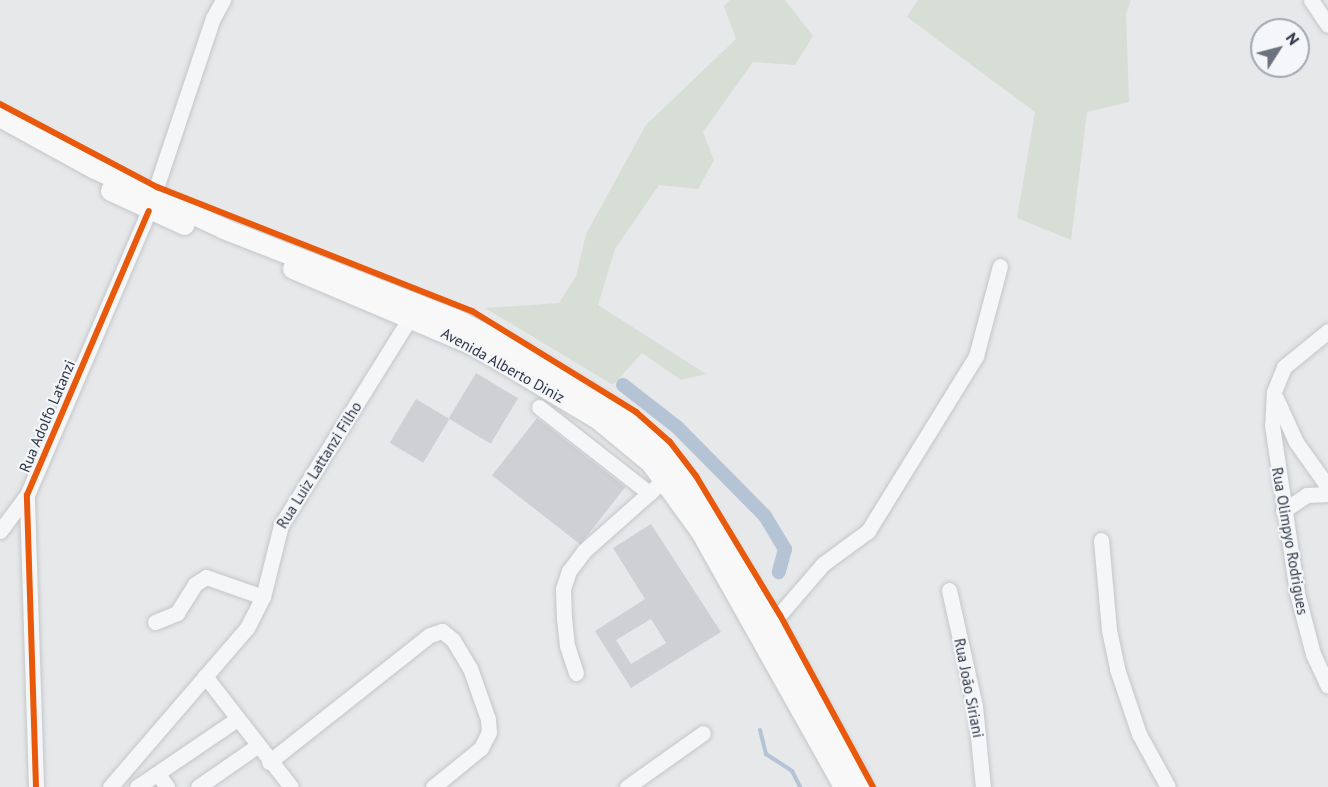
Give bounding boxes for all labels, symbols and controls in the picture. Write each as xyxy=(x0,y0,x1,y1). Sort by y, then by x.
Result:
north arrow xyxy=(1250,18,1310,78)
text: N xyxy=(1282,28,1304,49)
street label: Avenida Alberto Diniz xyxy=(438,323,568,407)
street label: Rua Adolfo Latanzi xyxy=(15,357,79,475)
street label: Rua Luiz Lattanzi Filho xyxy=(273,398,365,532)
street label: Rua Olimpyo Rodrigues xyxy=(1268,466,1312,616)
street label: Rua João Siriani xyxy=(951,637,987,739)

